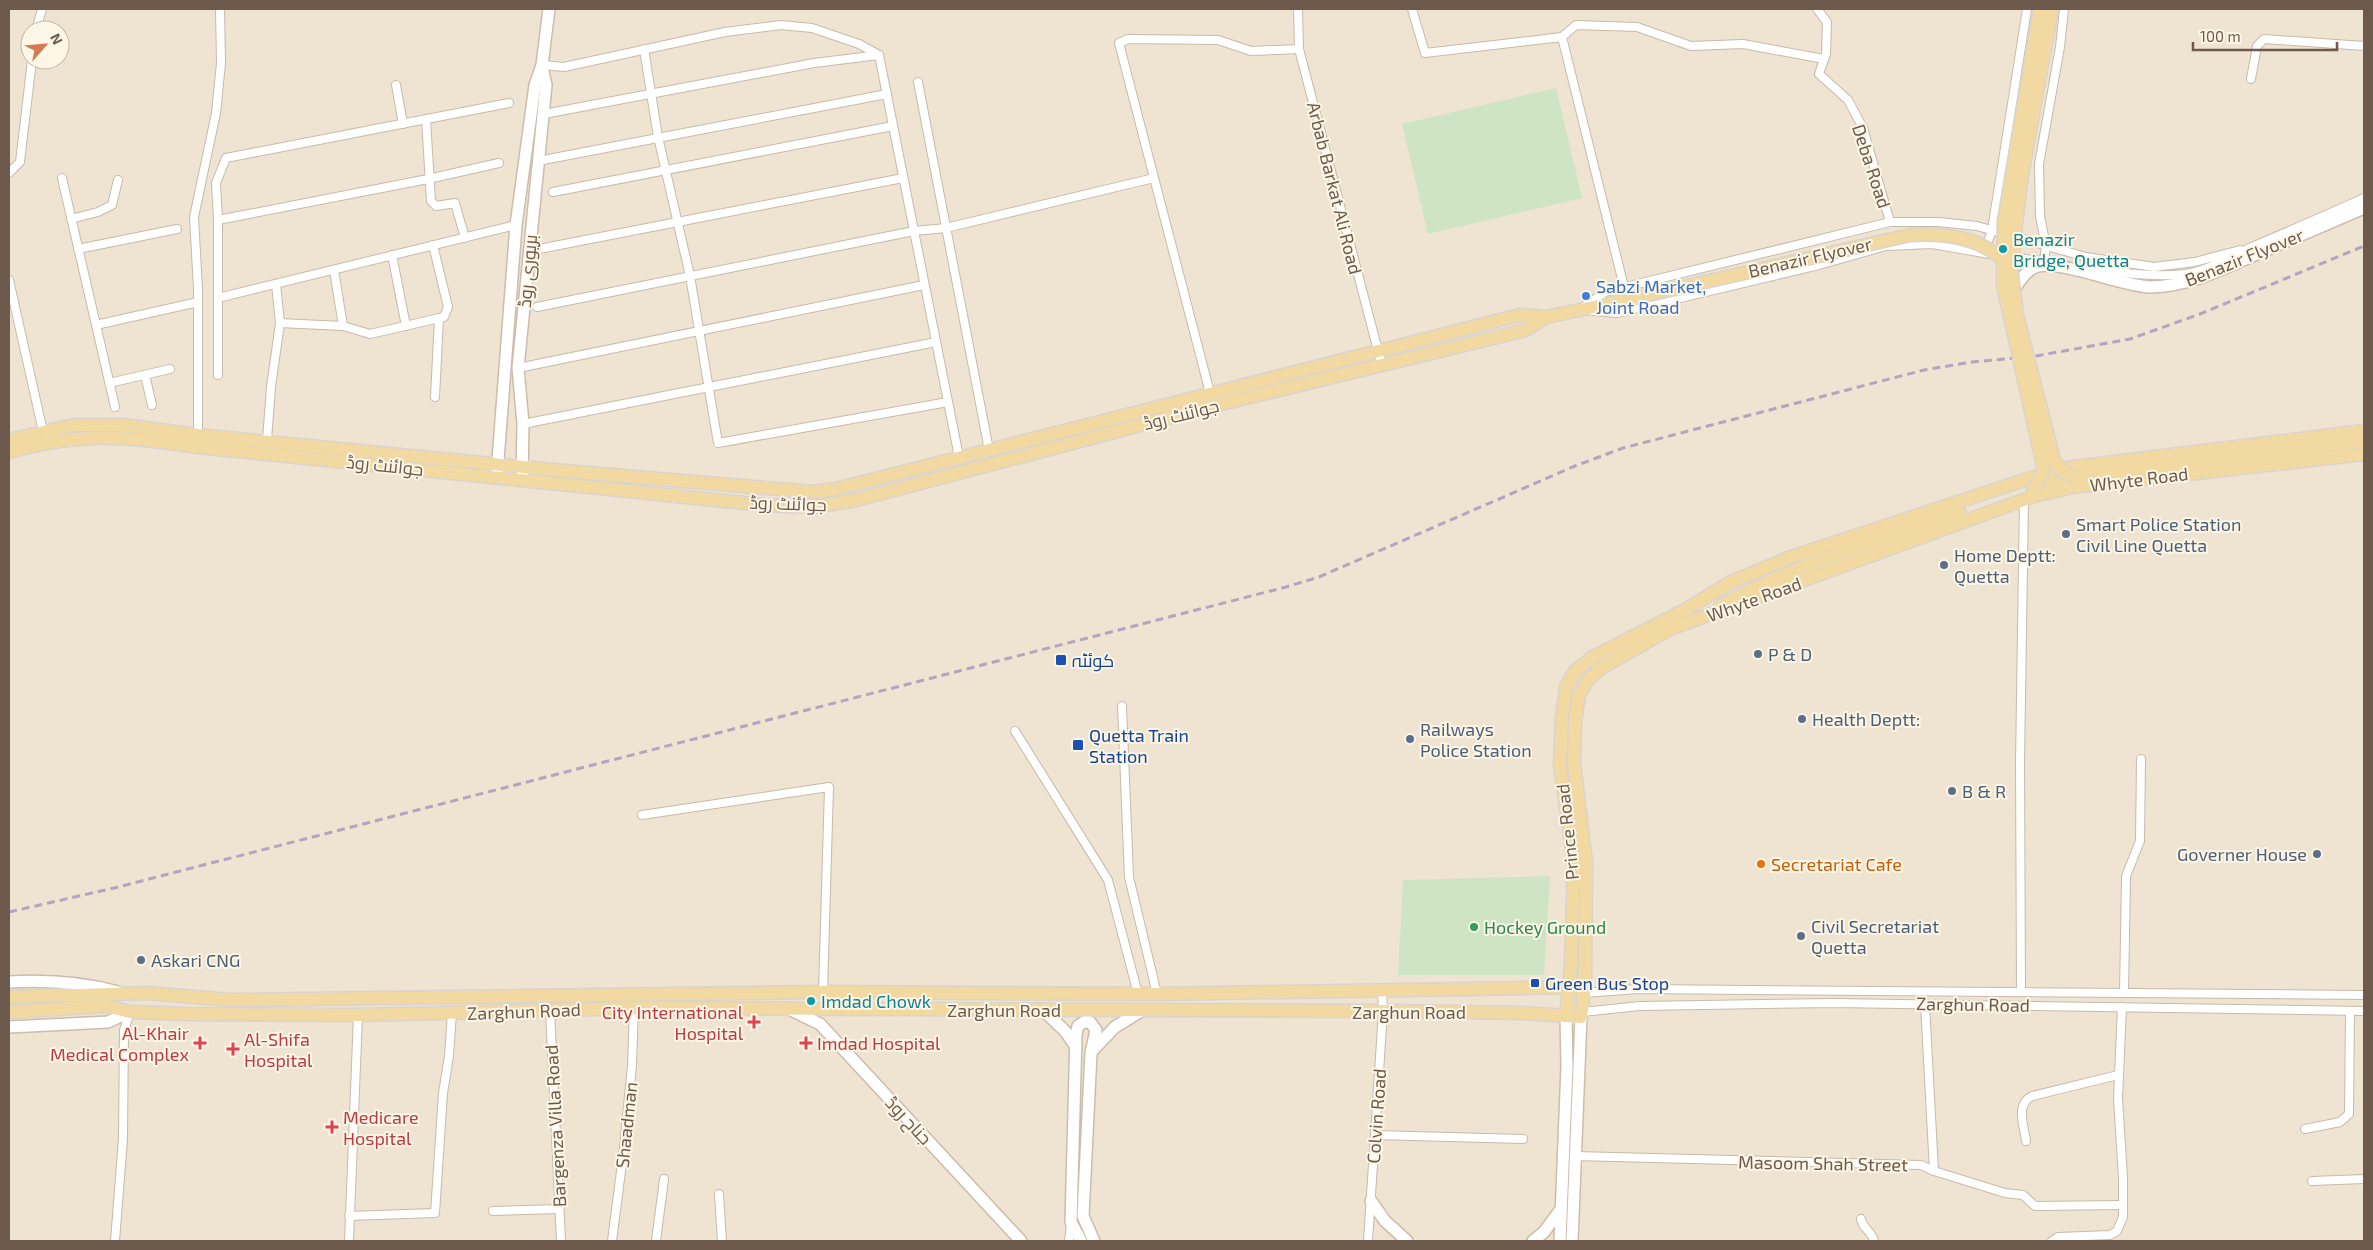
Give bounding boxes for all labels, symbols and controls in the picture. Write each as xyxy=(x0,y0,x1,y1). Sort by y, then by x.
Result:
north arrow xyxy=(20,20,70,70)
scale bar xyxy=(2193,20,2337,52)
text: 100 m xyxy=(2200,27,2241,45)
text: N xyxy=(47,31,67,47)
street label: Arbab Barkat Ali Road xyxy=(1303,99,1367,277)
street label: Deba Road xyxy=(1848,121,1896,211)
street label: Benazir Flyover xyxy=(2181,223,2307,291)
place label: Benazir Bridge, Quetta xyxy=(2013,228,2129,271)
street label: Benazir Flyover xyxy=(1746,232,1874,282)
street label: بریوری روڈ xyxy=(513,233,542,309)
marker: Benazir Bridge, Quetta xyxy=(1997,243,2009,255)
place label: Sabzi Market, Joint Road xyxy=(1596,275,1706,318)
marker: Sabzi Market, Joint Road xyxy=(1580,290,1592,302)
street label: جوائنٹ روڈ xyxy=(1141,394,1221,435)
street label: جوائنٹ روڈ xyxy=(345,450,425,481)
street label: Whyte Road xyxy=(2089,462,2189,496)
street label: جوائنٹ روڈ xyxy=(749,491,827,516)
place label: Smart Police Station Civil Line Quetta xyxy=(2076,513,2241,556)
marker: Smart Police Station Civil Line Quetta xyxy=(2060,528,2072,540)
place label: Home Deptt: Quetta xyxy=(1954,544,2056,587)
marker: Home Deptt: Quetta xyxy=(1938,559,1950,571)
street label: Whyte Road xyxy=(1704,572,1804,626)
place label: P & D xyxy=(1768,643,1812,665)
marker: P & D xyxy=(1752,648,1764,660)
place label: کوئٹہ xyxy=(1072,649,1114,672)
marker: کوئٹہ xyxy=(1054,653,1068,667)
place label: Health Deptt: xyxy=(1812,708,1920,730)
marker: Health Deptt: xyxy=(1796,713,1808,725)
place label: Railways Police Station xyxy=(1420,718,1532,761)
place label: Quetta Train Station xyxy=(1089,724,1189,767)
marker: Railways Police Station xyxy=(1404,733,1416,745)
marker: Quetta Train Station xyxy=(1071,738,1085,752)
place label: B & R xyxy=(1962,780,2006,802)
street label: Prince Road xyxy=(1551,783,1583,881)
marker: B & R xyxy=(1946,785,1958,797)
place label: Governer House xyxy=(2177,843,2307,865)
marker: Governer House xyxy=(2311,848,2323,860)
place label: Secretariat Cafe xyxy=(1771,853,1902,875)
marker: Secretariat Cafe xyxy=(1755,858,1767,870)
place label: Civil Secretariat Quetta xyxy=(1811,915,1939,958)
place label: Hockey Ground xyxy=(1484,916,1606,938)
marker: Hockey Ground xyxy=(1468,921,1480,933)
marker: Civil Secretariat Quetta xyxy=(1795,930,1807,942)
place label: Askari CNG xyxy=(151,949,240,971)
marker: Askari CNG xyxy=(135,954,147,966)
place label: Green Bus Stop xyxy=(1545,972,1669,994)
marker: Green Bus Stop xyxy=(1529,977,1541,989)
place label: Imdad Chowk xyxy=(821,990,931,1012)
street label: Zarghun Road xyxy=(1916,992,2030,1016)
marker: Imdad Chowk xyxy=(805,995,817,1007)
street label: Zarghun Road xyxy=(467,998,581,1024)
street label: Zarghun Road xyxy=(947,999,1061,1021)
place label: City International Hospital xyxy=(602,1001,744,1044)
street label: Zarghun Road xyxy=(1352,1001,1466,1023)
marker: City International Hospital xyxy=(747,1015,761,1029)
place label: Al-Khair Medical Complex xyxy=(50,1022,189,1065)
place label: Al-Shifa Hospital xyxy=(244,1028,313,1071)
place label: Imdad Hospital xyxy=(817,1032,941,1054)
marker: Al-Khair Medical Complex xyxy=(193,1036,207,1050)
marker: Imdad Hospital xyxy=(799,1036,813,1050)
marker: Al-Shifa Hospital xyxy=(226,1042,240,1056)
street label: Bargenza Villa Road xyxy=(540,1044,570,1208)
street label: Colvin Road xyxy=(1362,1068,1390,1164)
street label: Shaadman xyxy=(611,1081,641,1169)
street label: جناح روڈ xyxy=(880,1091,937,1150)
place label: Medicare Hospital xyxy=(343,1106,419,1149)
marker: Medicare Hospital xyxy=(325,1120,339,1134)
street label: Masoom Shah Street xyxy=(1738,1151,1908,1175)

